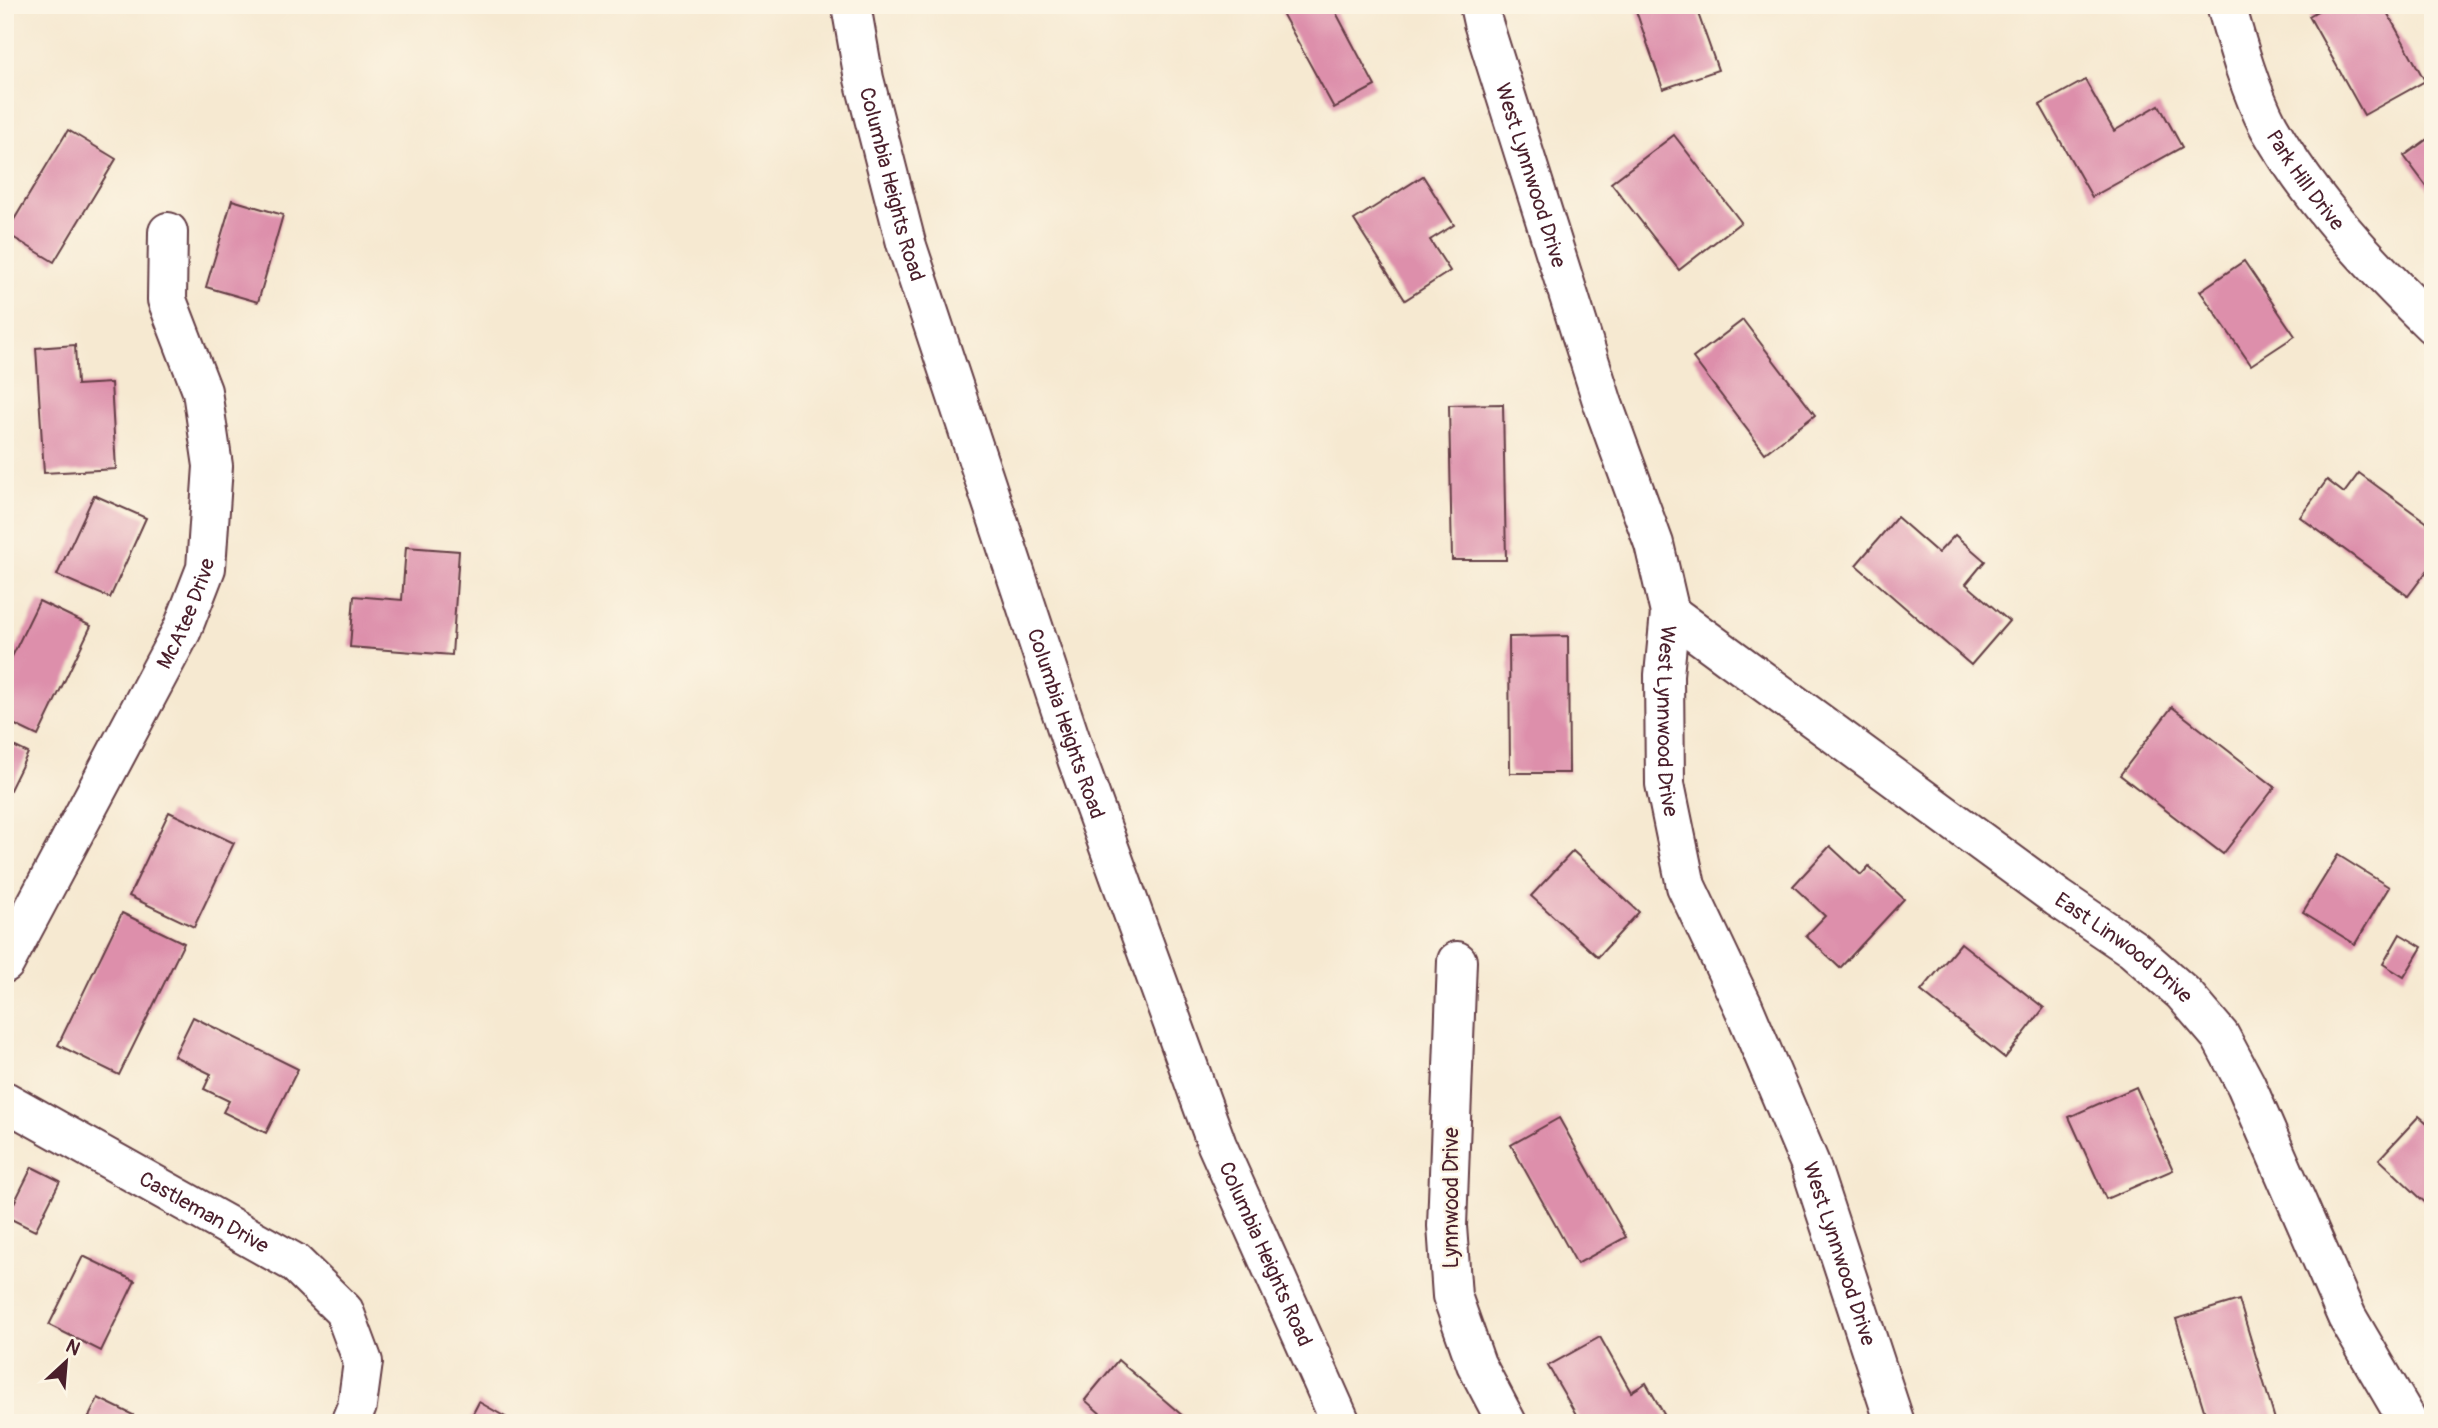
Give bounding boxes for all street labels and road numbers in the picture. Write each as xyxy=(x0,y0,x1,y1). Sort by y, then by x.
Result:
street label: West Lynnwood Drive xyxy=(1489,80,1572,271)
street label: Columbia Heights Road xyxy=(853,85,931,285)
street label: Park Hill Drive xyxy=(2260,125,2351,237)
street label: McAtee Drive xyxy=(151,557,221,674)
street label: West Lynnwood Drive xyxy=(1650,624,1684,820)
street label: Columbia Heights Road xyxy=(1021,625,1111,823)
street label: East Linwood Drive xyxy=(2049,887,2199,1009)
street label: Lynnwood Drive xyxy=(1438,1127,1465,1269)
street label: Columbia Heights Road xyxy=(1212,1158,1318,1351)
street label: West Lynnwood Drive xyxy=(1796,1158,1882,1350)
street label: Castleman Drive xyxy=(134,1166,274,1260)

